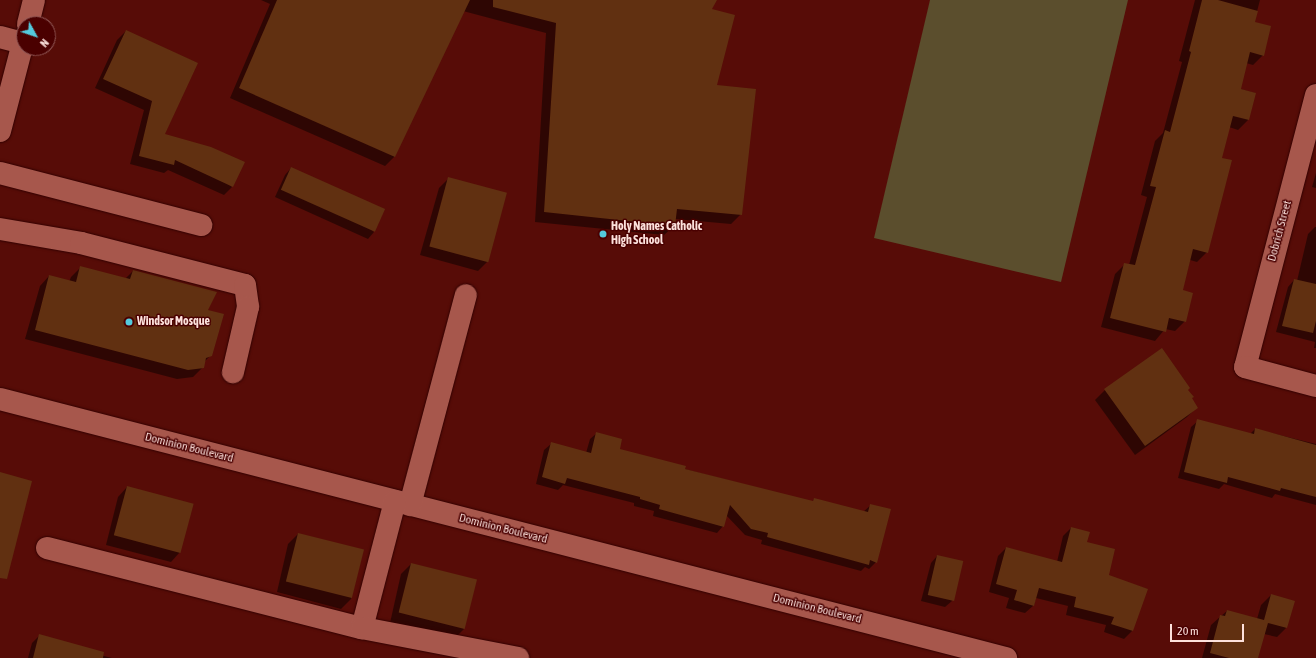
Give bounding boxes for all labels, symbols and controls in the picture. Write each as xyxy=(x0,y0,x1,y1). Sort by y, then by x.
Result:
north arrow xyxy=(16,16,56,56)
text: N xyxy=(38,37,51,49)
street label: Dobrich Street xyxy=(1265,199,1295,263)
place label: Holy Names Catholic High School xyxy=(611,220,702,248)
marker: Holy Names Catholic High School xyxy=(598,229,608,239)
place label: Windsor Mosque xyxy=(137,315,210,329)
marker: Windsor Mosque xyxy=(124,317,134,327)
street label: Dominion Boulevard xyxy=(143,430,235,466)
street label: Dominion Boulevard xyxy=(457,511,549,547)
street label: Dominion Boulevard xyxy=(771,591,863,627)
scale bar xyxy=(1172,616,1246,642)
text: 20 m xyxy=(1177,624,1199,638)

